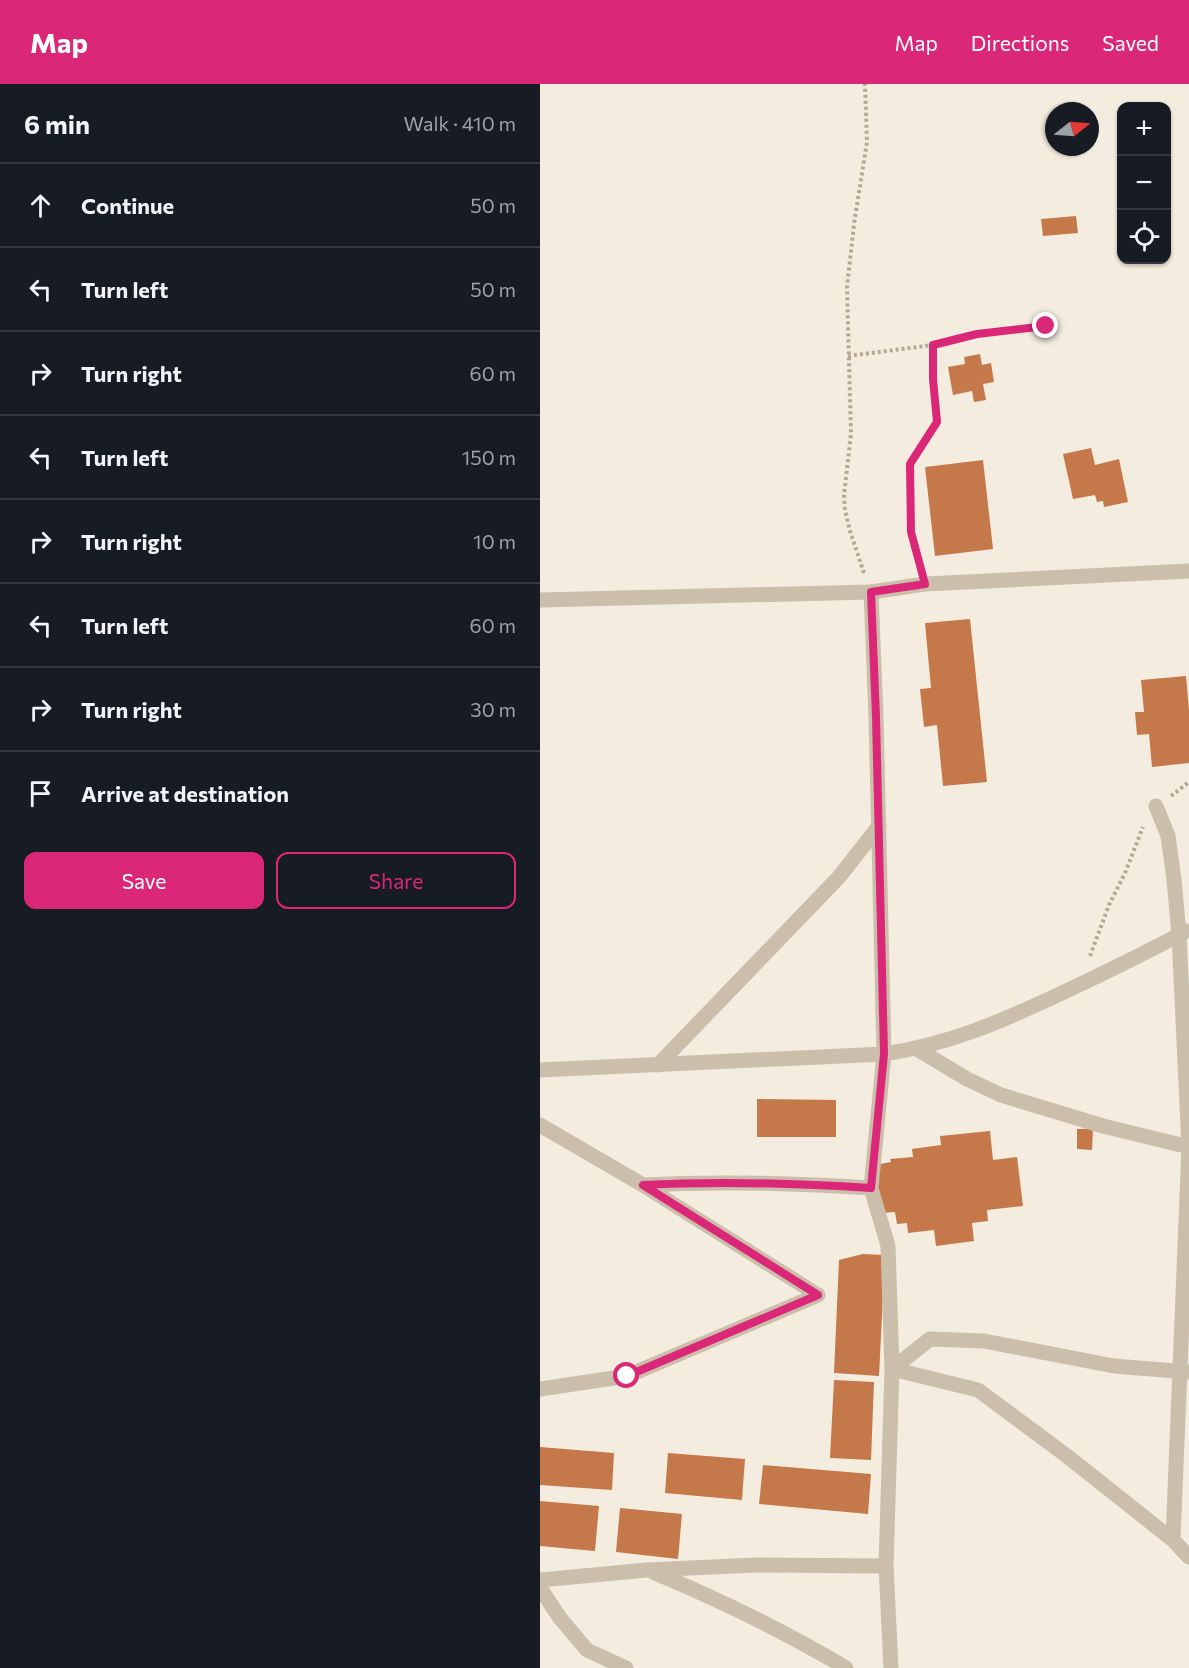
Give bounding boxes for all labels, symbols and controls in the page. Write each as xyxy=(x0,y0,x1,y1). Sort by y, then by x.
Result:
text: Map xyxy=(30,25,88,59)
text: Map xyxy=(895,30,938,55)
text: Directions xyxy=(971,30,1069,55)
text: Saved xyxy=(1102,30,1159,55)
north arrow xyxy=(1045,102,1099,156)
map controls xyxy=(1117,102,1171,264)
button: + xyxy=(1117,102,1171,156)
text: 6 min xyxy=(24,108,90,139)
text: Walk · 410 m xyxy=(404,111,516,135)
button: − xyxy=(1117,156,1171,210)
icon: ahead xyxy=(24,189,57,222)
text: Continue xyxy=(81,192,174,219)
text: 50 m xyxy=(470,193,516,217)
button: locate xyxy=(1117,210,1171,264)
icon: left xyxy=(24,273,57,306)
text: Turn left xyxy=(81,276,168,303)
text: 50 m xyxy=(470,277,516,301)
route end xyxy=(1032,312,1058,338)
icon: right xyxy=(24,357,57,390)
text: Turn right xyxy=(81,360,182,387)
text: 60 m xyxy=(470,361,516,385)
icon: left xyxy=(24,441,57,474)
text: Turn left xyxy=(81,444,168,471)
text: 150 m xyxy=(462,445,516,469)
icon: right xyxy=(24,525,57,558)
text: Turn right xyxy=(81,528,182,555)
text: 10 m xyxy=(473,529,516,553)
icon: left xyxy=(24,609,57,642)
text: Turn left xyxy=(81,612,168,639)
text: 60 m xyxy=(470,613,516,637)
icon: right xyxy=(24,693,57,726)
text: Turn right xyxy=(81,696,182,723)
text: 30 m xyxy=(470,697,516,721)
icon: arrive xyxy=(24,777,57,810)
text: Arrive at destination xyxy=(81,780,289,807)
button: Save xyxy=(24,852,264,909)
button: Share xyxy=(276,852,516,909)
route start xyxy=(613,1362,639,1388)

